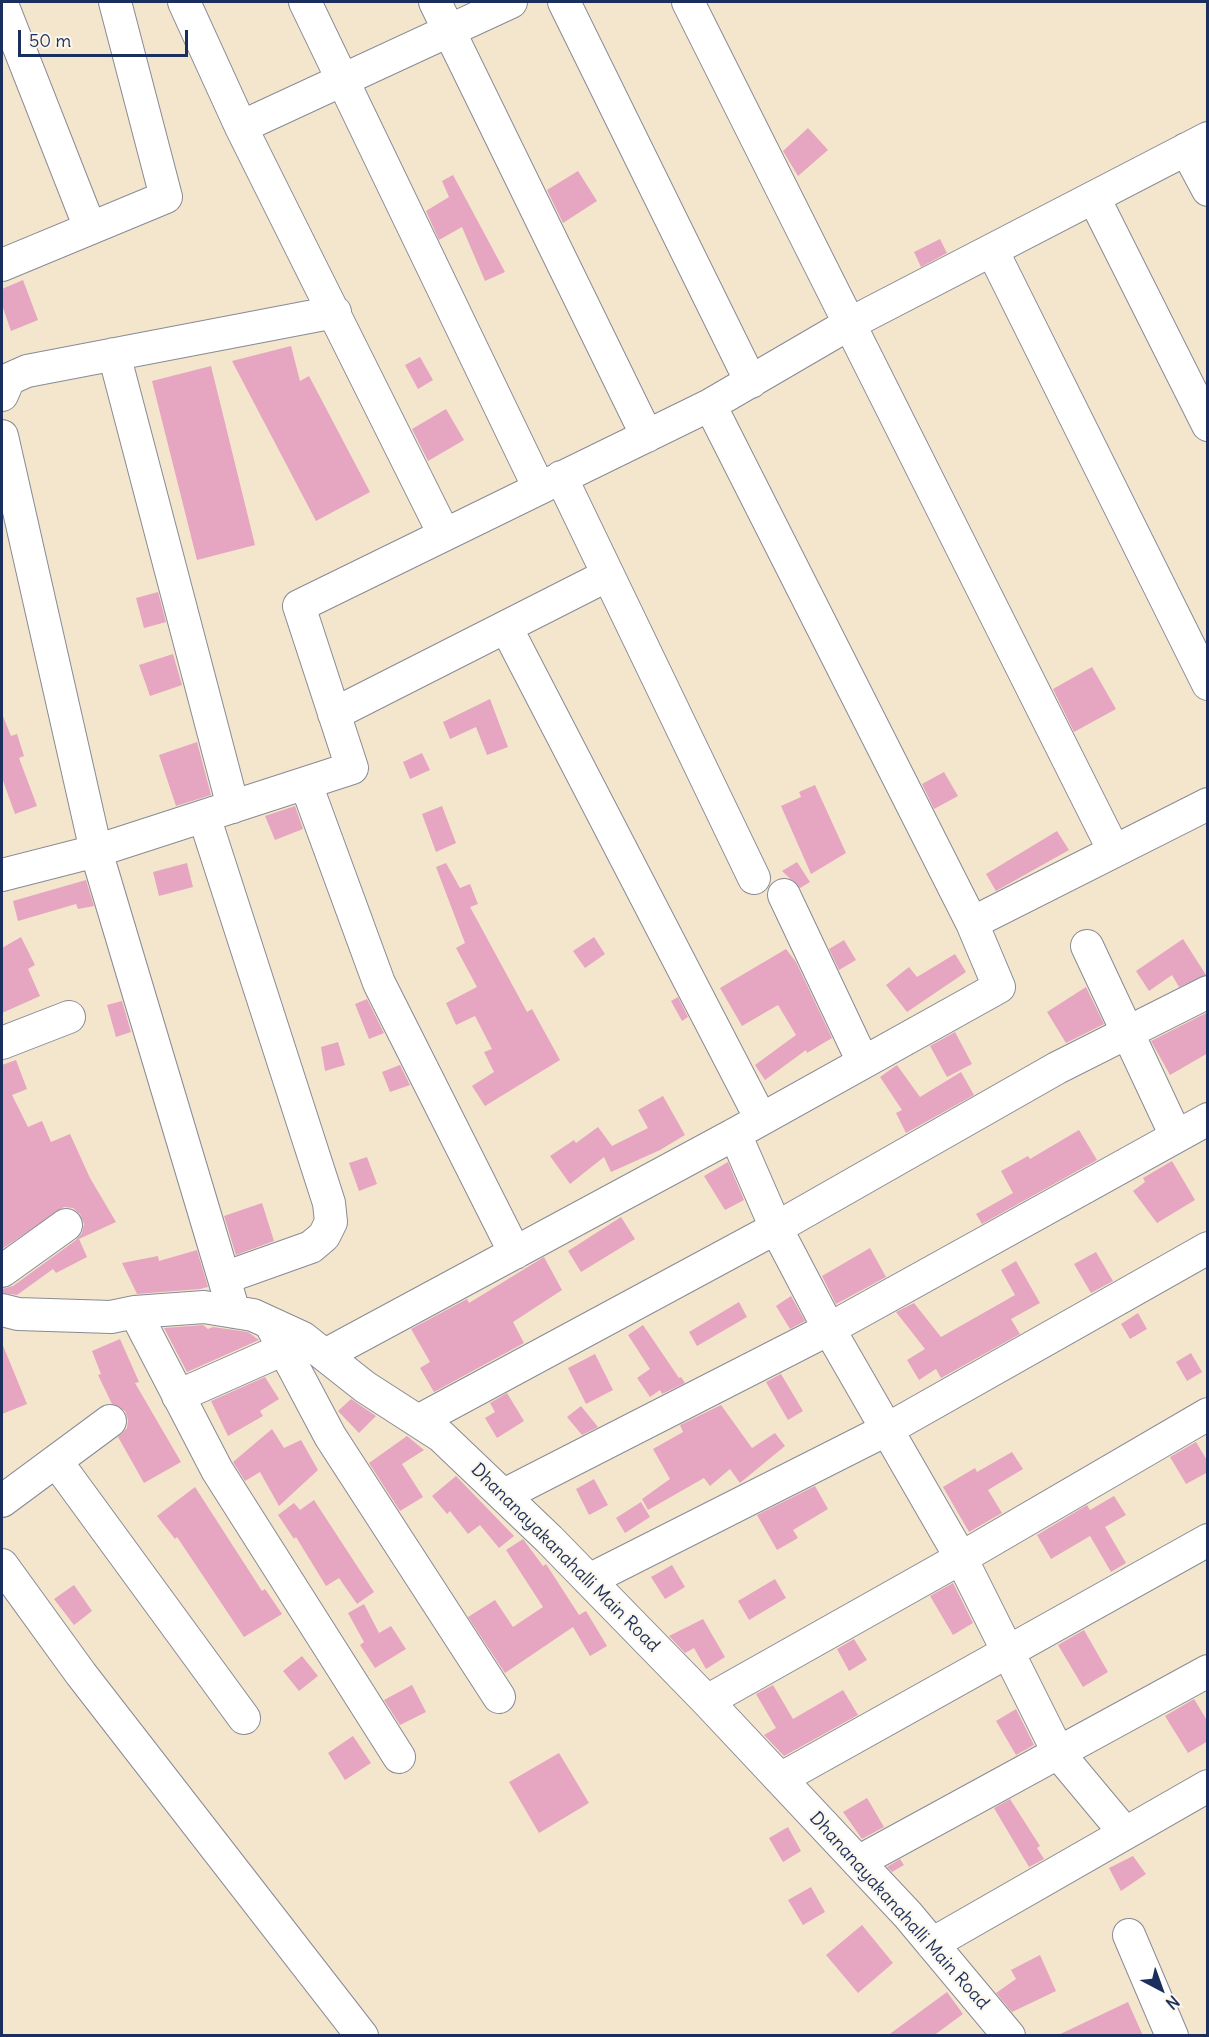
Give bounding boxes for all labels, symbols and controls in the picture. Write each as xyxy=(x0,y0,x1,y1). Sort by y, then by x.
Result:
scale bar xyxy=(21,18,190,56)
text: 50 m xyxy=(29,29,71,52)
street label: Dhananayakanahalli Main Road xyxy=(466,1459,664,1657)
street label: Dhananayakanahalli Main Road xyxy=(805,1808,993,2014)
north arrow xyxy=(1131,1959,1191,2019)
text: N xyxy=(1162,1991,1184,2014)

